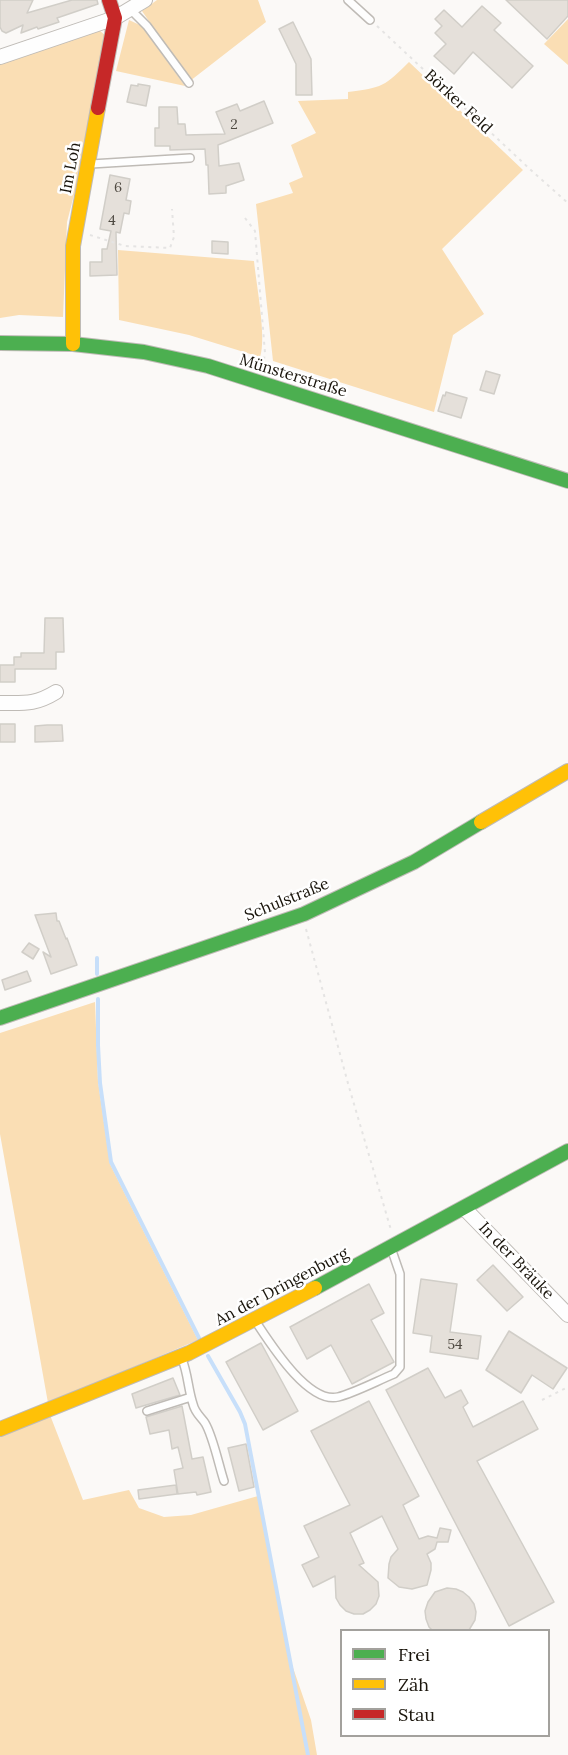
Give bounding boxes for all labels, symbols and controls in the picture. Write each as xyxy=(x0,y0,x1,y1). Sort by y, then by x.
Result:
street label: Börker Feld xyxy=(420,66,496,138)
house number: 2 xyxy=(230,117,238,133)
street label: Im Loh xyxy=(57,141,85,195)
house number: 6 xyxy=(114,180,122,196)
house number: 4 xyxy=(108,213,116,229)
street label: Münsterstraße xyxy=(237,351,349,401)
street label: Schulstraße xyxy=(242,874,332,926)
street label: In der Bräuke xyxy=(474,1218,558,1304)
street label: An der Dringenburg xyxy=(212,1244,352,1330)
house number: 54 xyxy=(447,1337,463,1353)
legend xyxy=(340,1629,550,1737)
text: Frei xyxy=(398,1643,430,1666)
text: Zäh xyxy=(398,1673,429,1696)
text: Stau xyxy=(398,1703,435,1726)

